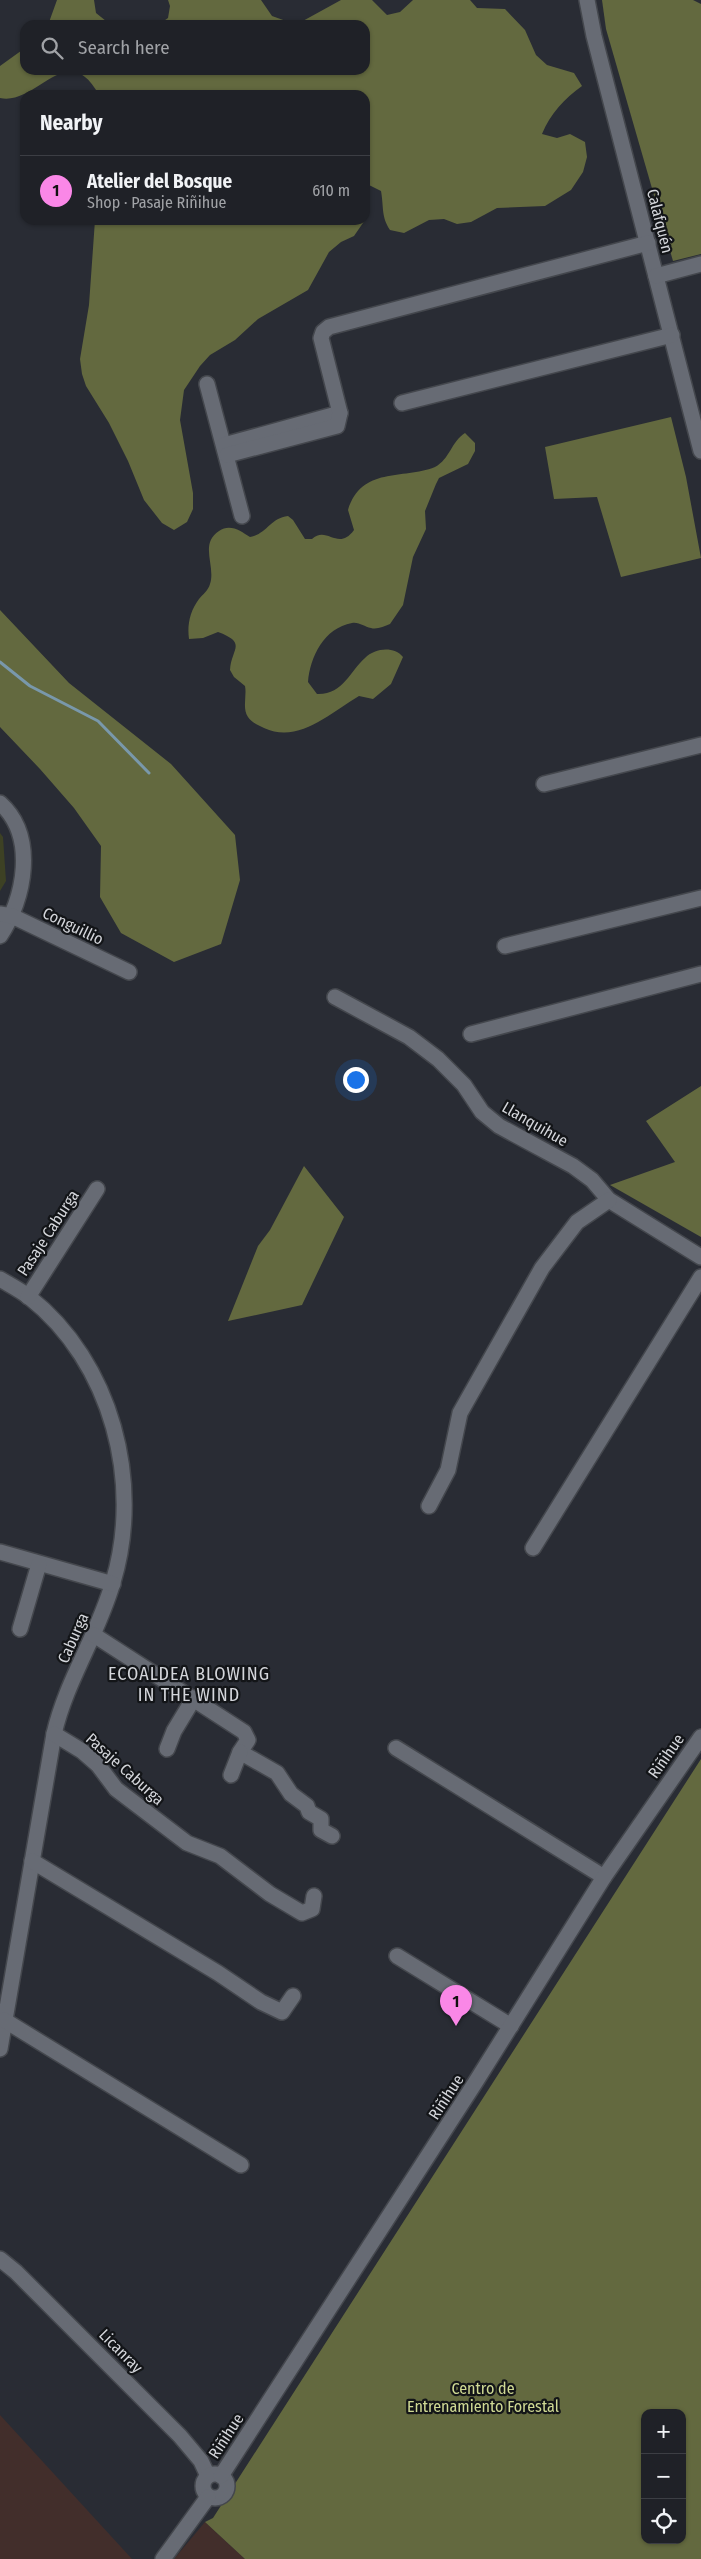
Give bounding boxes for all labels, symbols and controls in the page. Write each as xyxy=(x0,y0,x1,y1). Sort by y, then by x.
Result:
search box xyxy=(20,20,370,75)
icon: search xyxy=(38,34,66,62)
text: Search here xyxy=(78,36,170,59)
text: Nearby xyxy=(40,110,102,136)
text: Atelier del Bosque xyxy=(87,170,232,193)
text: 1 xyxy=(53,181,59,200)
text: 610 m xyxy=(312,181,350,200)
street label: Calafquén xyxy=(643,187,677,255)
text: Shop · Pasaje Riñihue xyxy=(87,193,227,212)
street label: Conguillio xyxy=(39,903,107,949)
your location xyxy=(343,1067,369,1093)
street label: Llanquihue xyxy=(499,1098,571,1151)
street label: Pasaje Caburga xyxy=(13,1186,83,1279)
street label: Caburga xyxy=(54,1610,93,1666)
district label: ECOALDEA BLOWING IN THE WIND xyxy=(108,1663,270,1706)
street label: Pasaje Caburga xyxy=(82,1729,168,1809)
street label: Riñihue xyxy=(644,1730,688,1782)
pin: 1 xyxy=(440,1985,472,2026)
street label: Riñihue xyxy=(424,2071,468,2123)
street label: Licanray xyxy=(95,2325,147,2377)
park label: Centro de Entrenamiento Forestal xyxy=(407,2379,559,2416)
map controls xyxy=(641,2409,686,2544)
button: + xyxy=(641,2409,686,2454)
street label: Riñihue xyxy=(204,2410,248,2462)
button: − xyxy=(641,2454,686,2499)
button: locate xyxy=(641,2499,686,2544)

